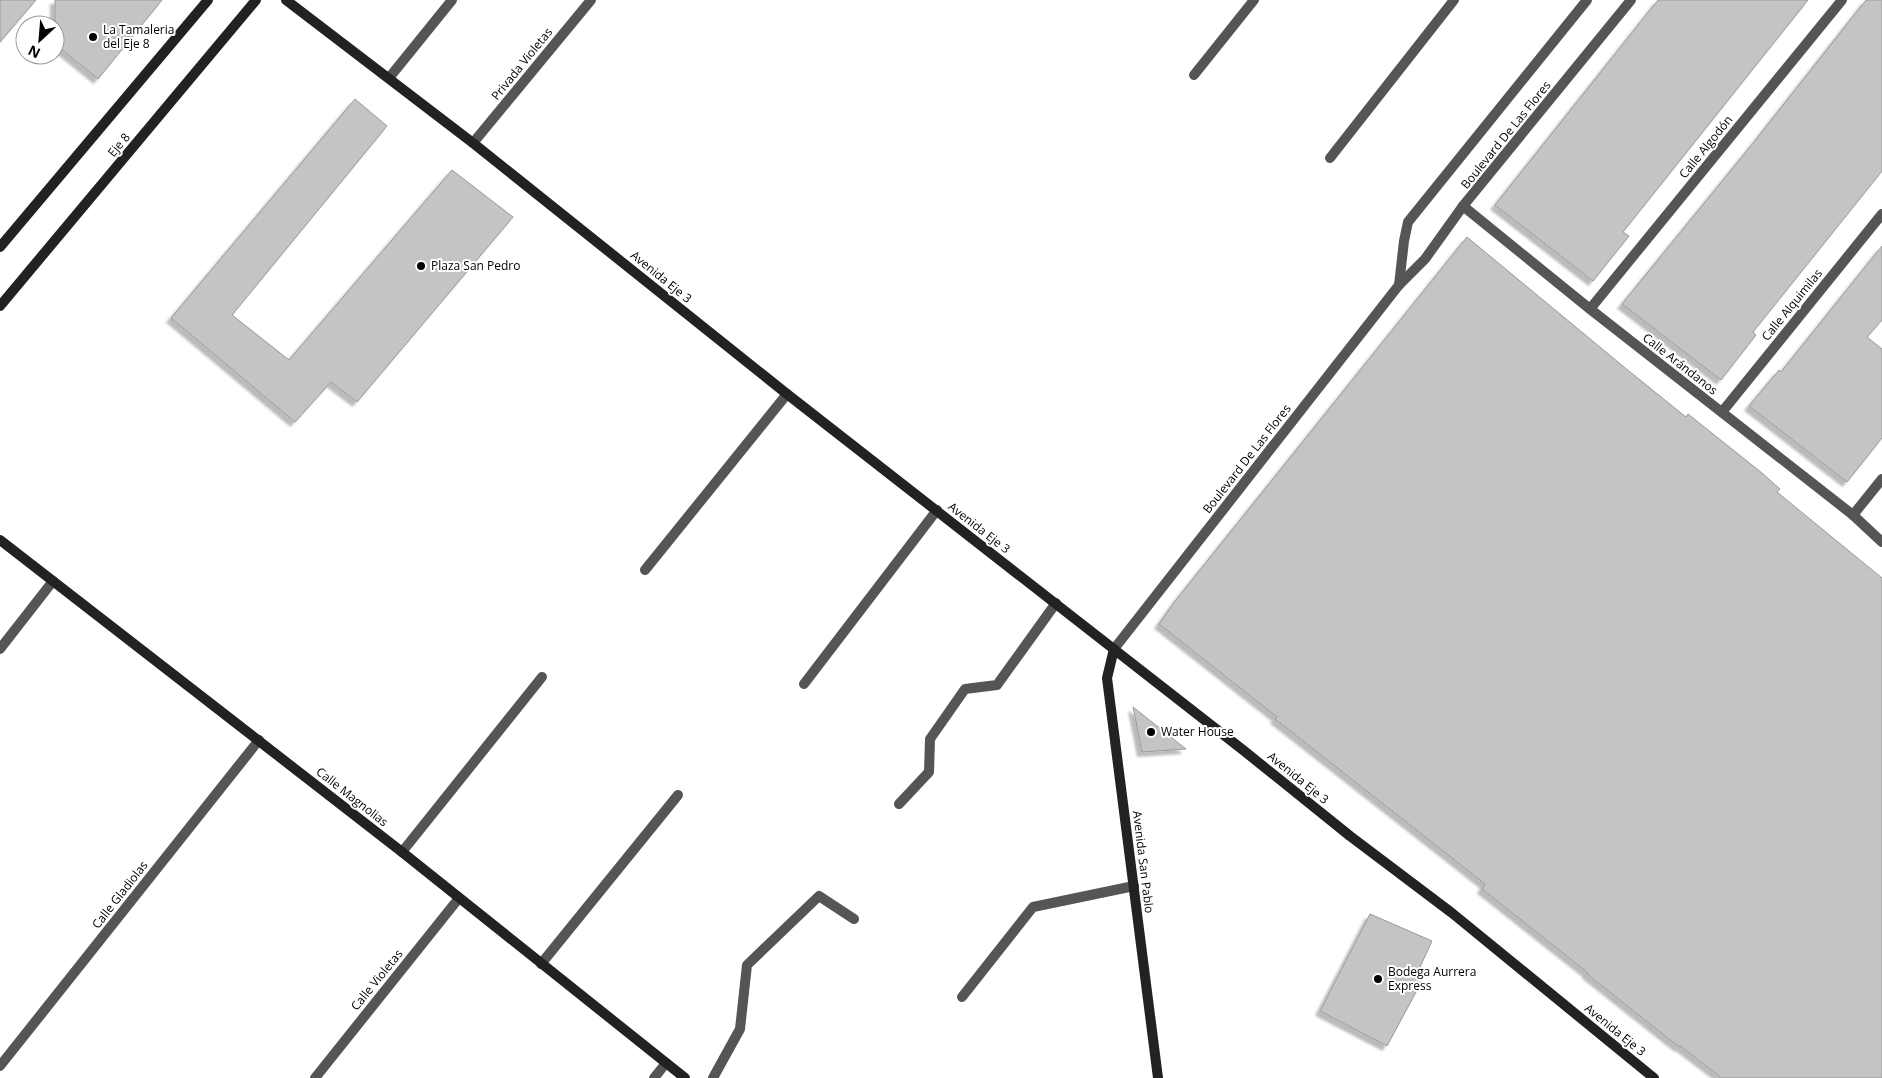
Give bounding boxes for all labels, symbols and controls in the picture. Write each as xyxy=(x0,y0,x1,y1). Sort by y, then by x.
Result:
north arrow xyxy=(15,15,65,65)
place label: La Tamaleria del Eje 8 xyxy=(103,21,174,52)
street label: Privada Violetas xyxy=(487,24,556,104)
marker: La Tamaleria del Eje 8 xyxy=(87,31,99,43)
text: N xyxy=(25,41,43,63)
street label: Boulevard De Las Flores xyxy=(1457,77,1555,192)
street label: Calle Algodón xyxy=(1675,112,1736,182)
street label: Eje 8 xyxy=(104,129,134,160)
street label: Avenida Eje 3 xyxy=(627,247,696,307)
place label: Plaza San Pedro xyxy=(431,257,520,274)
marker: Plaza San Pedro xyxy=(415,260,427,272)
street label: Calle Alquimilas xyxy=(1757,265,1826,344)
street label: Calle Arándanos xyxy=(1639,329,1722,398)
street label: Boulevard De Las Flores xyxy=(1199,400,1295,517)
street label: Avenida Eje 3 xyxy=(945,498,1014,557)
place label: Water House xyxy=(1161,723,1234,740)
marker: Water House xyxy=(1145,726,1157,738)
street label: Avenida Eje 3 xyxy=(1264,748,1333,808)
street label: Calle Magnolias xyxy=(313,763,392,830)
street label: Avenida San Pablo xyxy=(1129,810,1158,914)
street label: Calle Gladiolas xyxy=(88,857,152,932)
street label: Calle Violetas xyxy=(347,945,407,1014)
place label: Bodega Aurrera Express xyxy=(1388,963,1476,994)
marker: Bodega Aurrera Express xyxy=(1372,973,1384,985)
street label: Avenida Eje 3 xyxy=(1581,1000,1650,1060)

